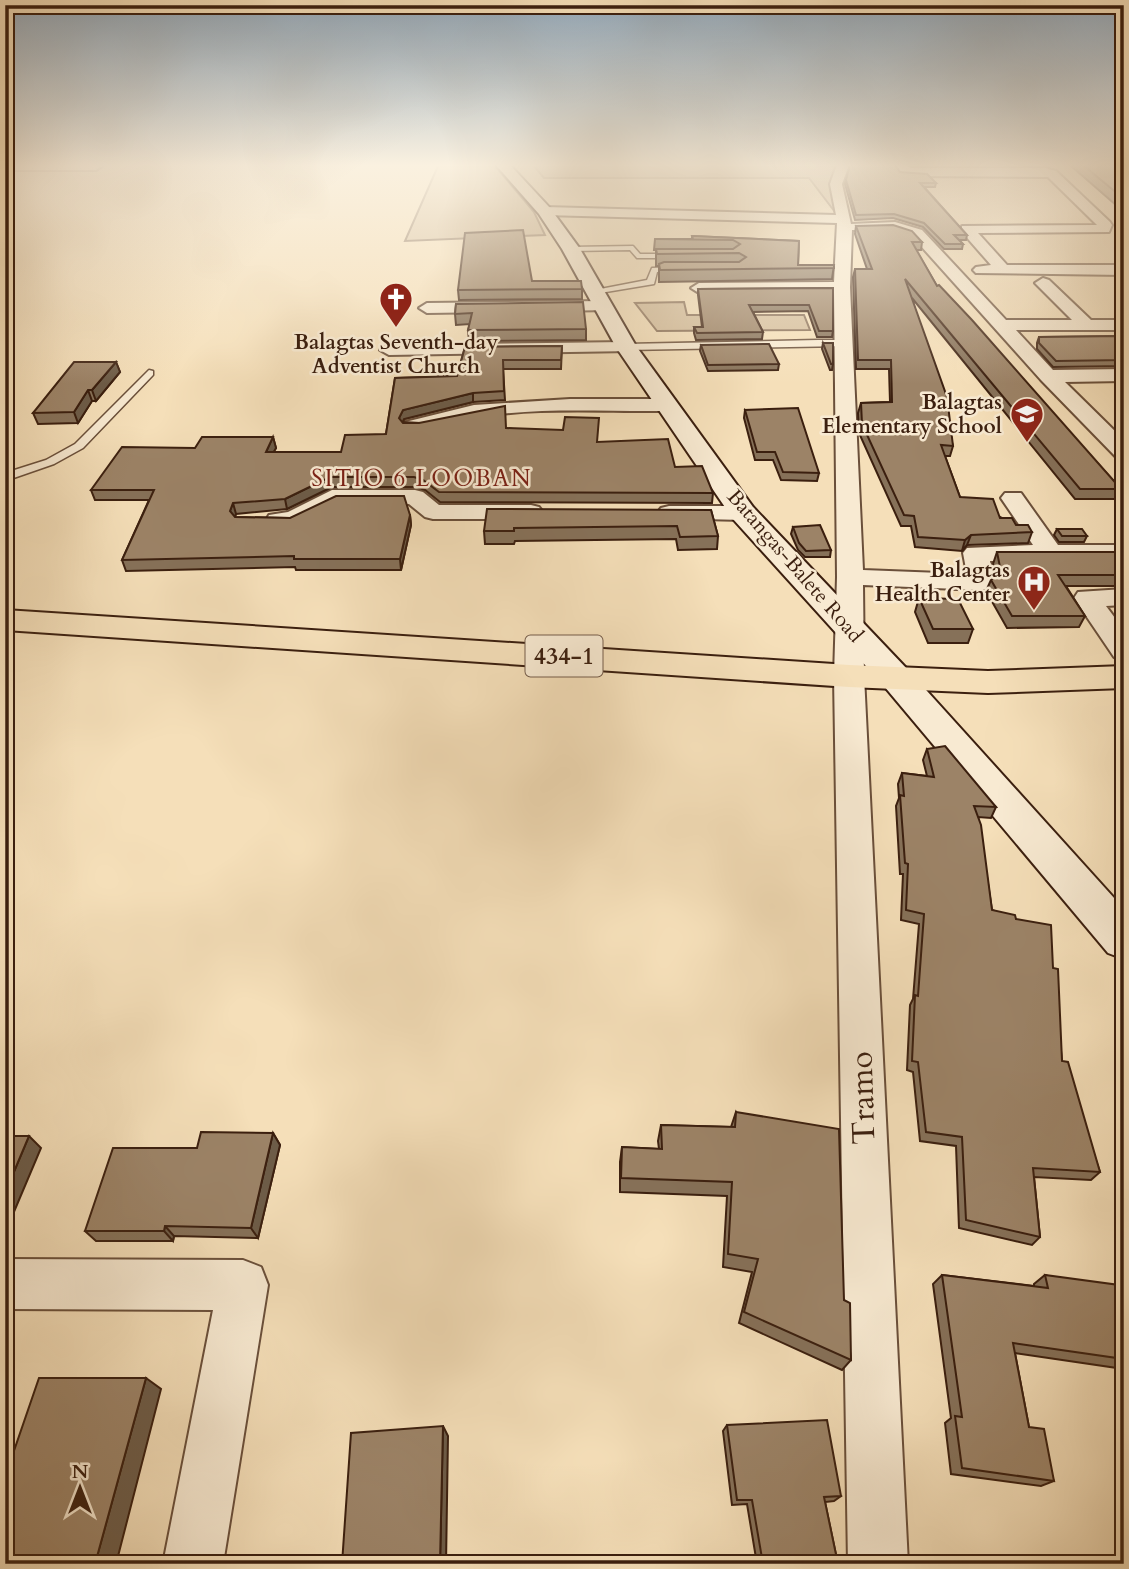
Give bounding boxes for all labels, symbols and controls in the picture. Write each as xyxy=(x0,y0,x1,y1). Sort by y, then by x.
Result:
church icon: Balagtas Seventh-day Adventist Church xyxy=(377,280,415,329)
place label: Balagtas Seventh-day Adventist Church xyxy=(294,328,498,381)
place label: Balagtas Elementary School xyxy=(822,388,1002,441)
school or university icon: Balagtas Elementary School xyxy=(1008,395,1046,444)
district label: SITIO 6 LOOBAN xyxy=(311,463,533,494)
street label: Batangas-Balete Road xyxy=(720,483,870,649)
place label: Balagtas Health Center xyxy=(875,556,1011,609)
hospital icon: Balagtas Health Center xyxy=(1015,563,1053,612)
road number: 434-1 xyxy=(526,636,602,676)
street label: Tramo xyxy=(839,1051,887,1145)
north arrow xyxy=(46,1454,116,1524)
text: N xyxy=(72,1459,89,1485)

